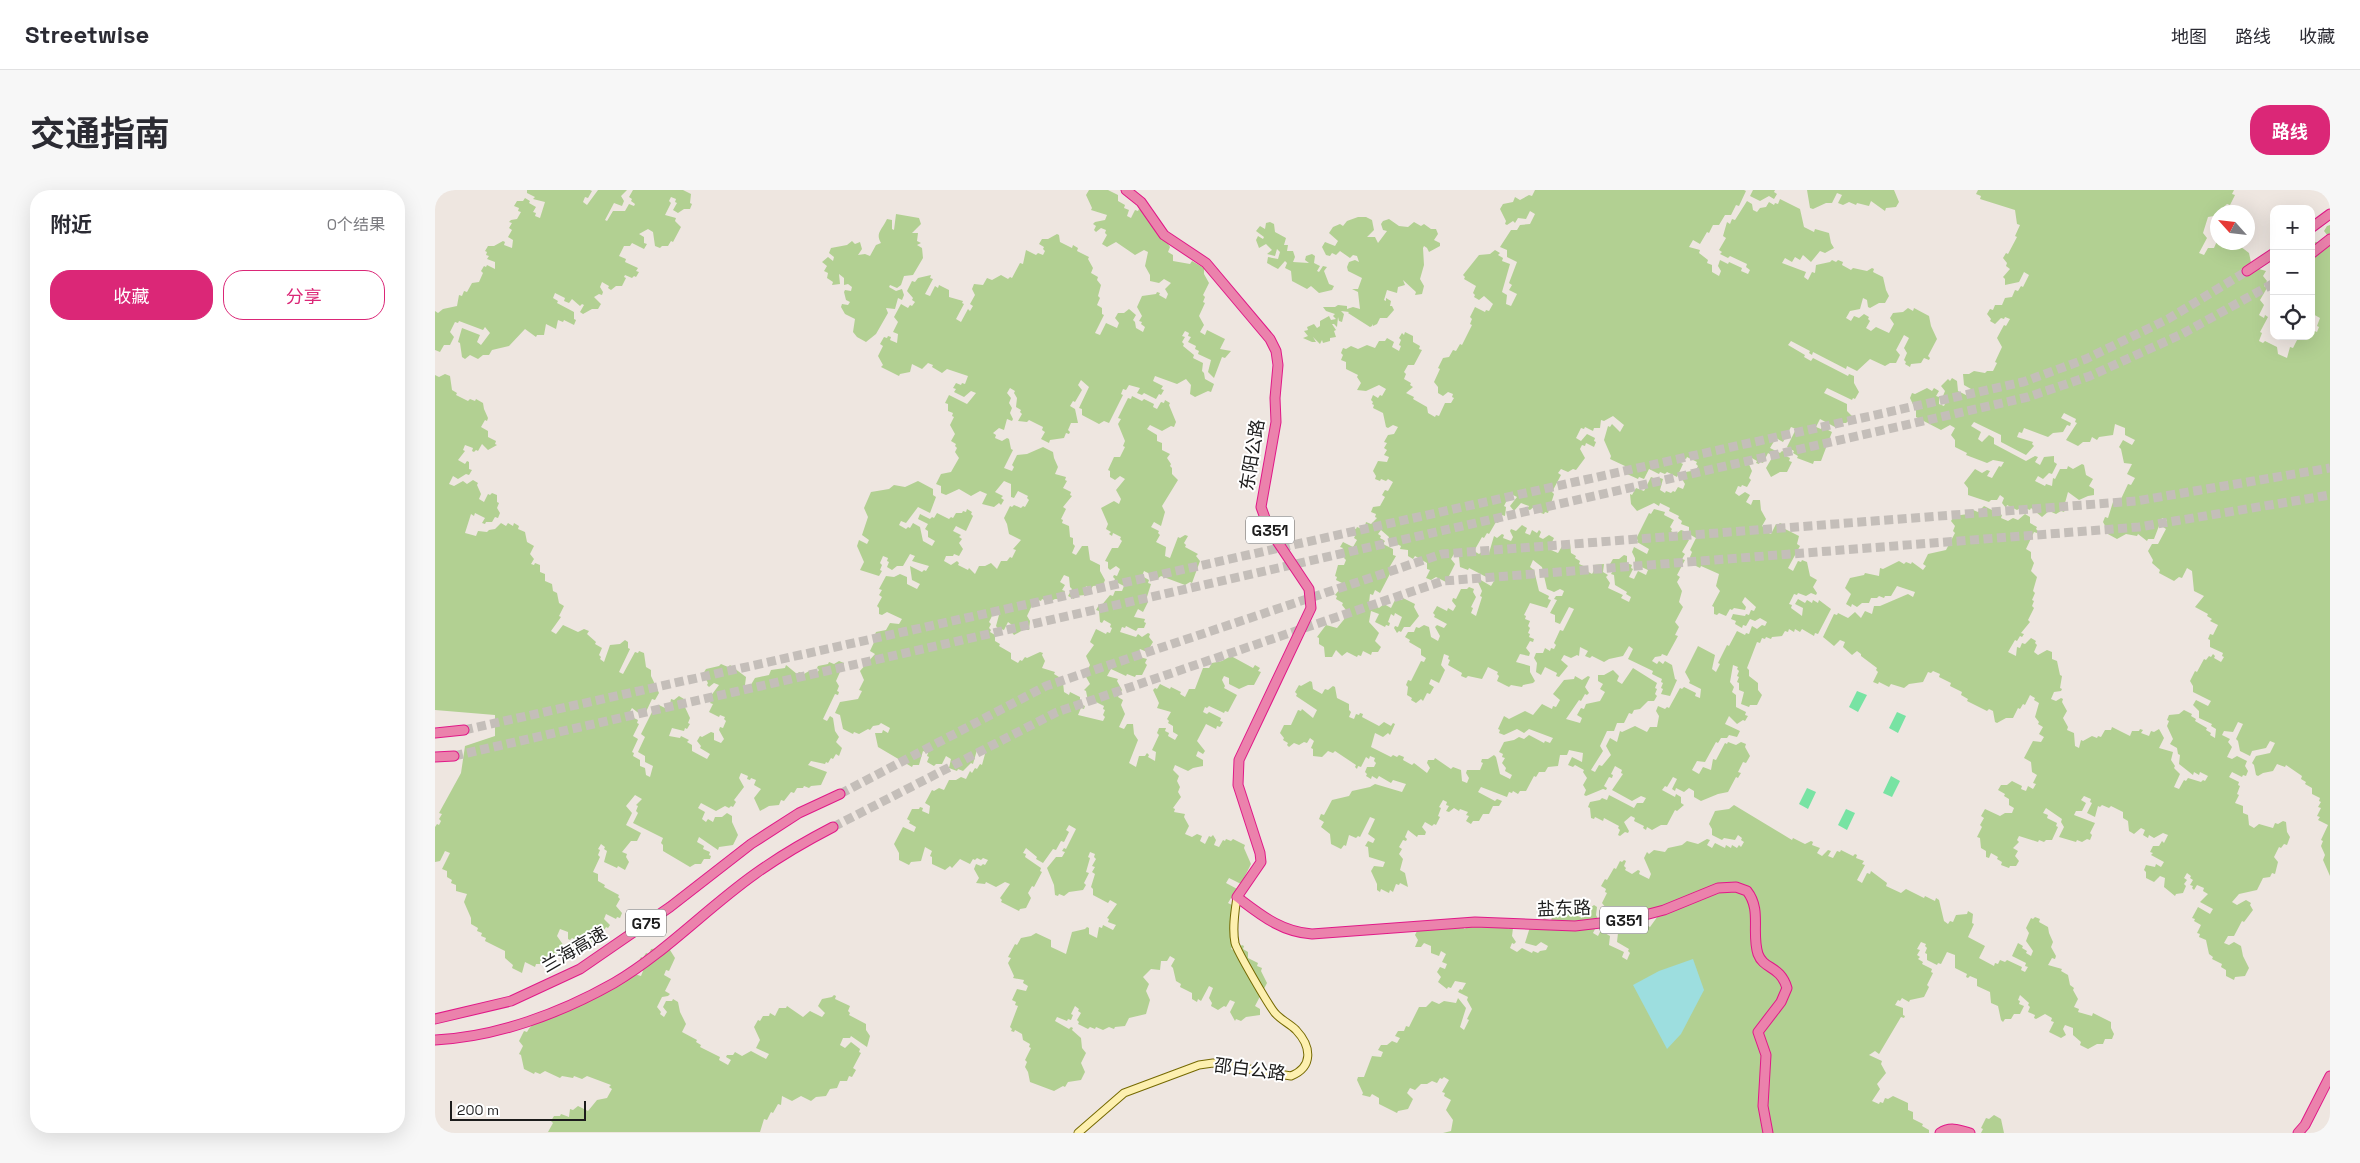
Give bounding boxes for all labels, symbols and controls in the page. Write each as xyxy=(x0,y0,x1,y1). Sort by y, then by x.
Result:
text: Streetwise xyxy=(25,19,149,50)
text: 地图 xyxy=(2171,25,2207,48)
text: 路线 xyxy=(2235,25,2271,48)
text: 收藏 xyxy=(2299,25,2335,48)
button: 路线 xyxy=(2250,105,2330,155)
text: 交通指南 xyxy=(30,112,170,156)
north arrow xyxy=(2210,205,2255,250)
map controls xyxy=(2270,205,2315,340)
button: + xyxy=(2270,205,2315,250)
text: 附近 xyxy=(50,211,92,238)
text: 0个结果 xyxy=(327,214,385,235)
button: − xyxy=(2270,250,2315,295)
button: 收藏 xyxy=(50,270,213,320)
button: 分享 xyxy=(223,270,385,320)
button: locate xyxy=(2270,295,2315,340)
street label: 东阳公路 xyxy=(1235,418,1269,492)
road number: G351 xyxy=(1246,516,1294,544)
street label: 盐东路 xyxy=(1537,896,1591,920)
road number: G351 xyxy=(1600,906,1648,934)
road number: G75 xyxy=(626,910,666,936)
street label: 兰海高速 xyxy=(537,921,611,977)
street label: 邵白公路 xyxy=(1213,1053,1287,1085)
scale bar xyxy=(450,1098,586,1121)
text: 200 m xyxy=(457,1101,499,1119)

